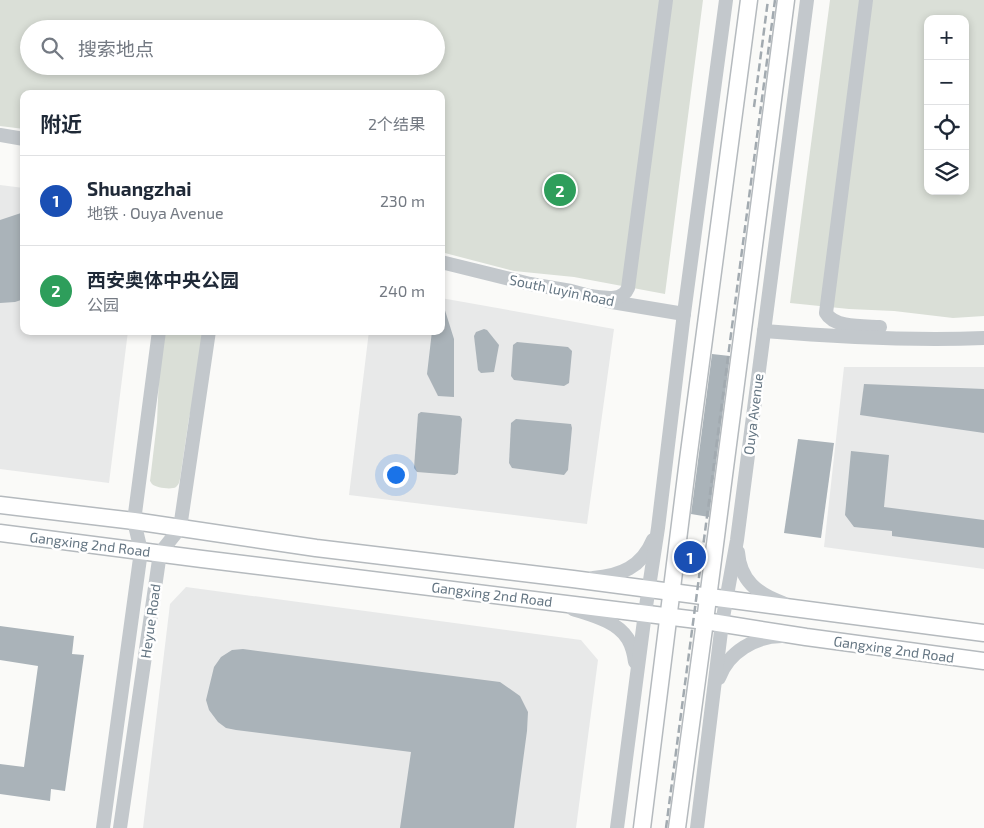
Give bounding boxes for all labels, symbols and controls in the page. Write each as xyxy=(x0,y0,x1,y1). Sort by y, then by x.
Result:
map controls xyxy=(924,15,969,195)
button: + xyxy=(924,15,969,60)
search box xyxy=(20,20,445,75)
icon: search xyxy=(38,34,66,62)
text: 搜索地点 xyxy=(78,37,154,60)
button: − xyxy=(924,60,969,105)
button: locate xyxy=(924,105,969,150)
text: 附近 xyxy=(40,111,82,136)
text: 2个结果 xyxy=(368,114,425,133)
button: layers xyxy=(924,150,969,195)
pin: 2 xyxy=(544,171,576,209)
text: Shuangzhai xyxy=(87,177,192,200)
text: 1 xyxy=(53,191,59,210)
text: 230 m xyxy=(380,191,425,210)
text: 地铁 · Ouya Avenue xyxy=(87,203,224,222)
text: 西安奥体中央公园 xyxy=(87,268,239,291)
street label: South luyin Road xyxy=(508,271,616,309)
text: 2 xyxy=(51,281,61,300)
text: 240 m xyxy=(379,281,425,300)
text: 公园 xyxy=(87,295,119,314)
street label: Ouya Avenue xyxy=(740,372,766,456)
your location xyxy=(383,462,409,488)
street label: Gangxing 2nd Road xyxy=(29,528,151,560)
pin: 1 xyxy=(674,538,706,576)
street label: Gangxing 2nd Road xyxy=(431,578,553,610)
street label: Heyue Road xyxy=(136,583,164,659)
street label: Gangxing 2nd Road xyxy=(833,632,955,666)

